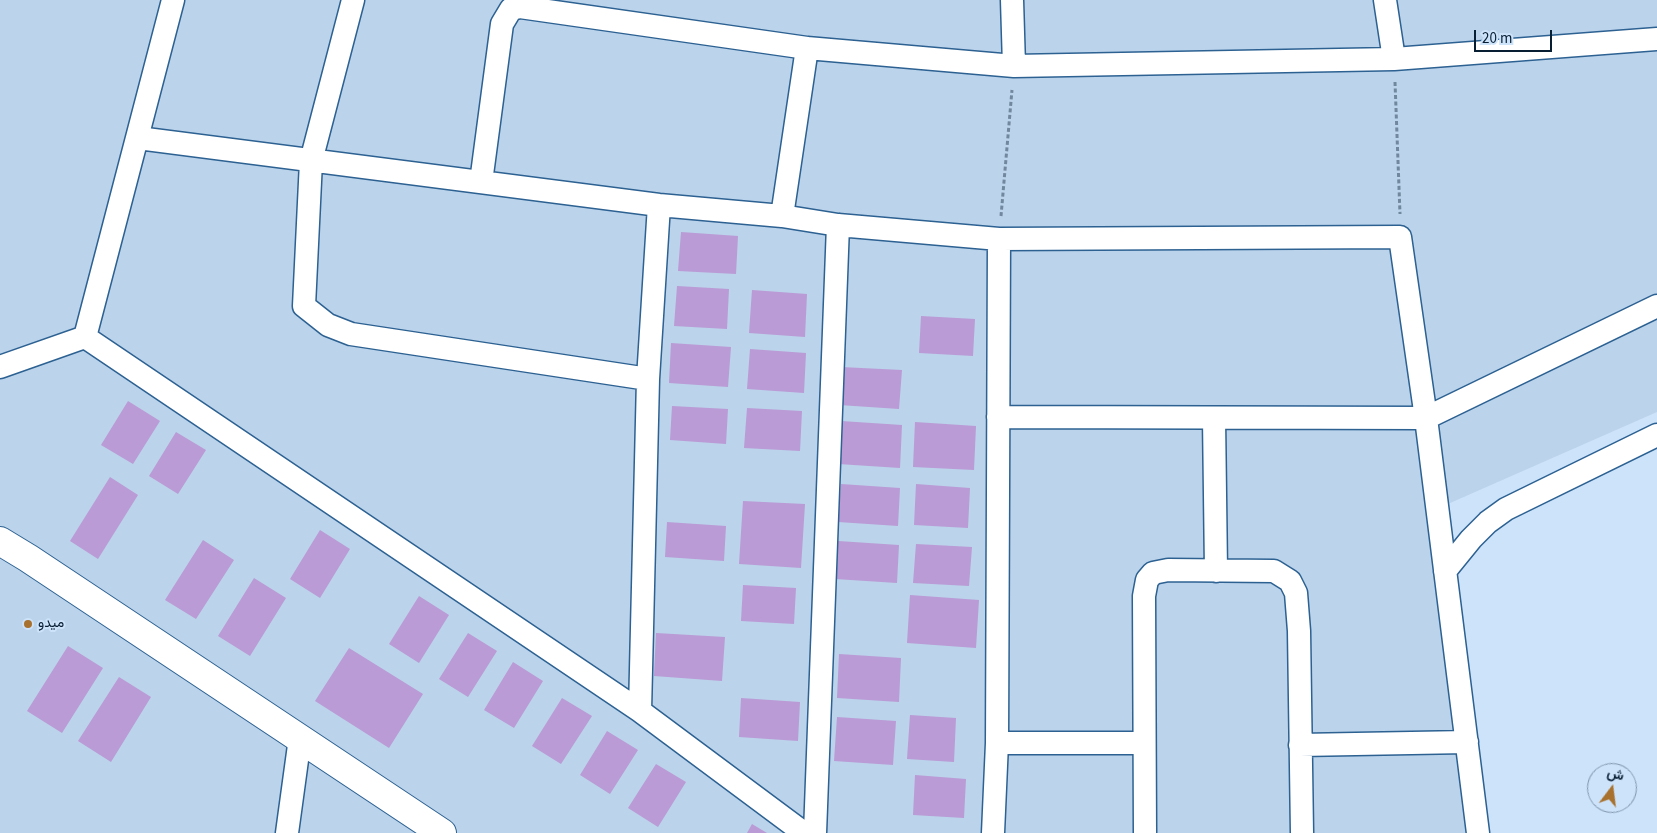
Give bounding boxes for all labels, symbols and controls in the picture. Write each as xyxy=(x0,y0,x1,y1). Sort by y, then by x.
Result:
scale bar xyxy=(1477,20,1554,52)
text: 20 m xyxy=(1482,28,1512,49)
place label: ميدو xyxy=(38,616,64,632)
marker: ميدو xyxy=(22,618,34,630)
north arrow xyxy=(1587,763,1637,813)
text: ش xyxy=(1605,763,1626,786)

